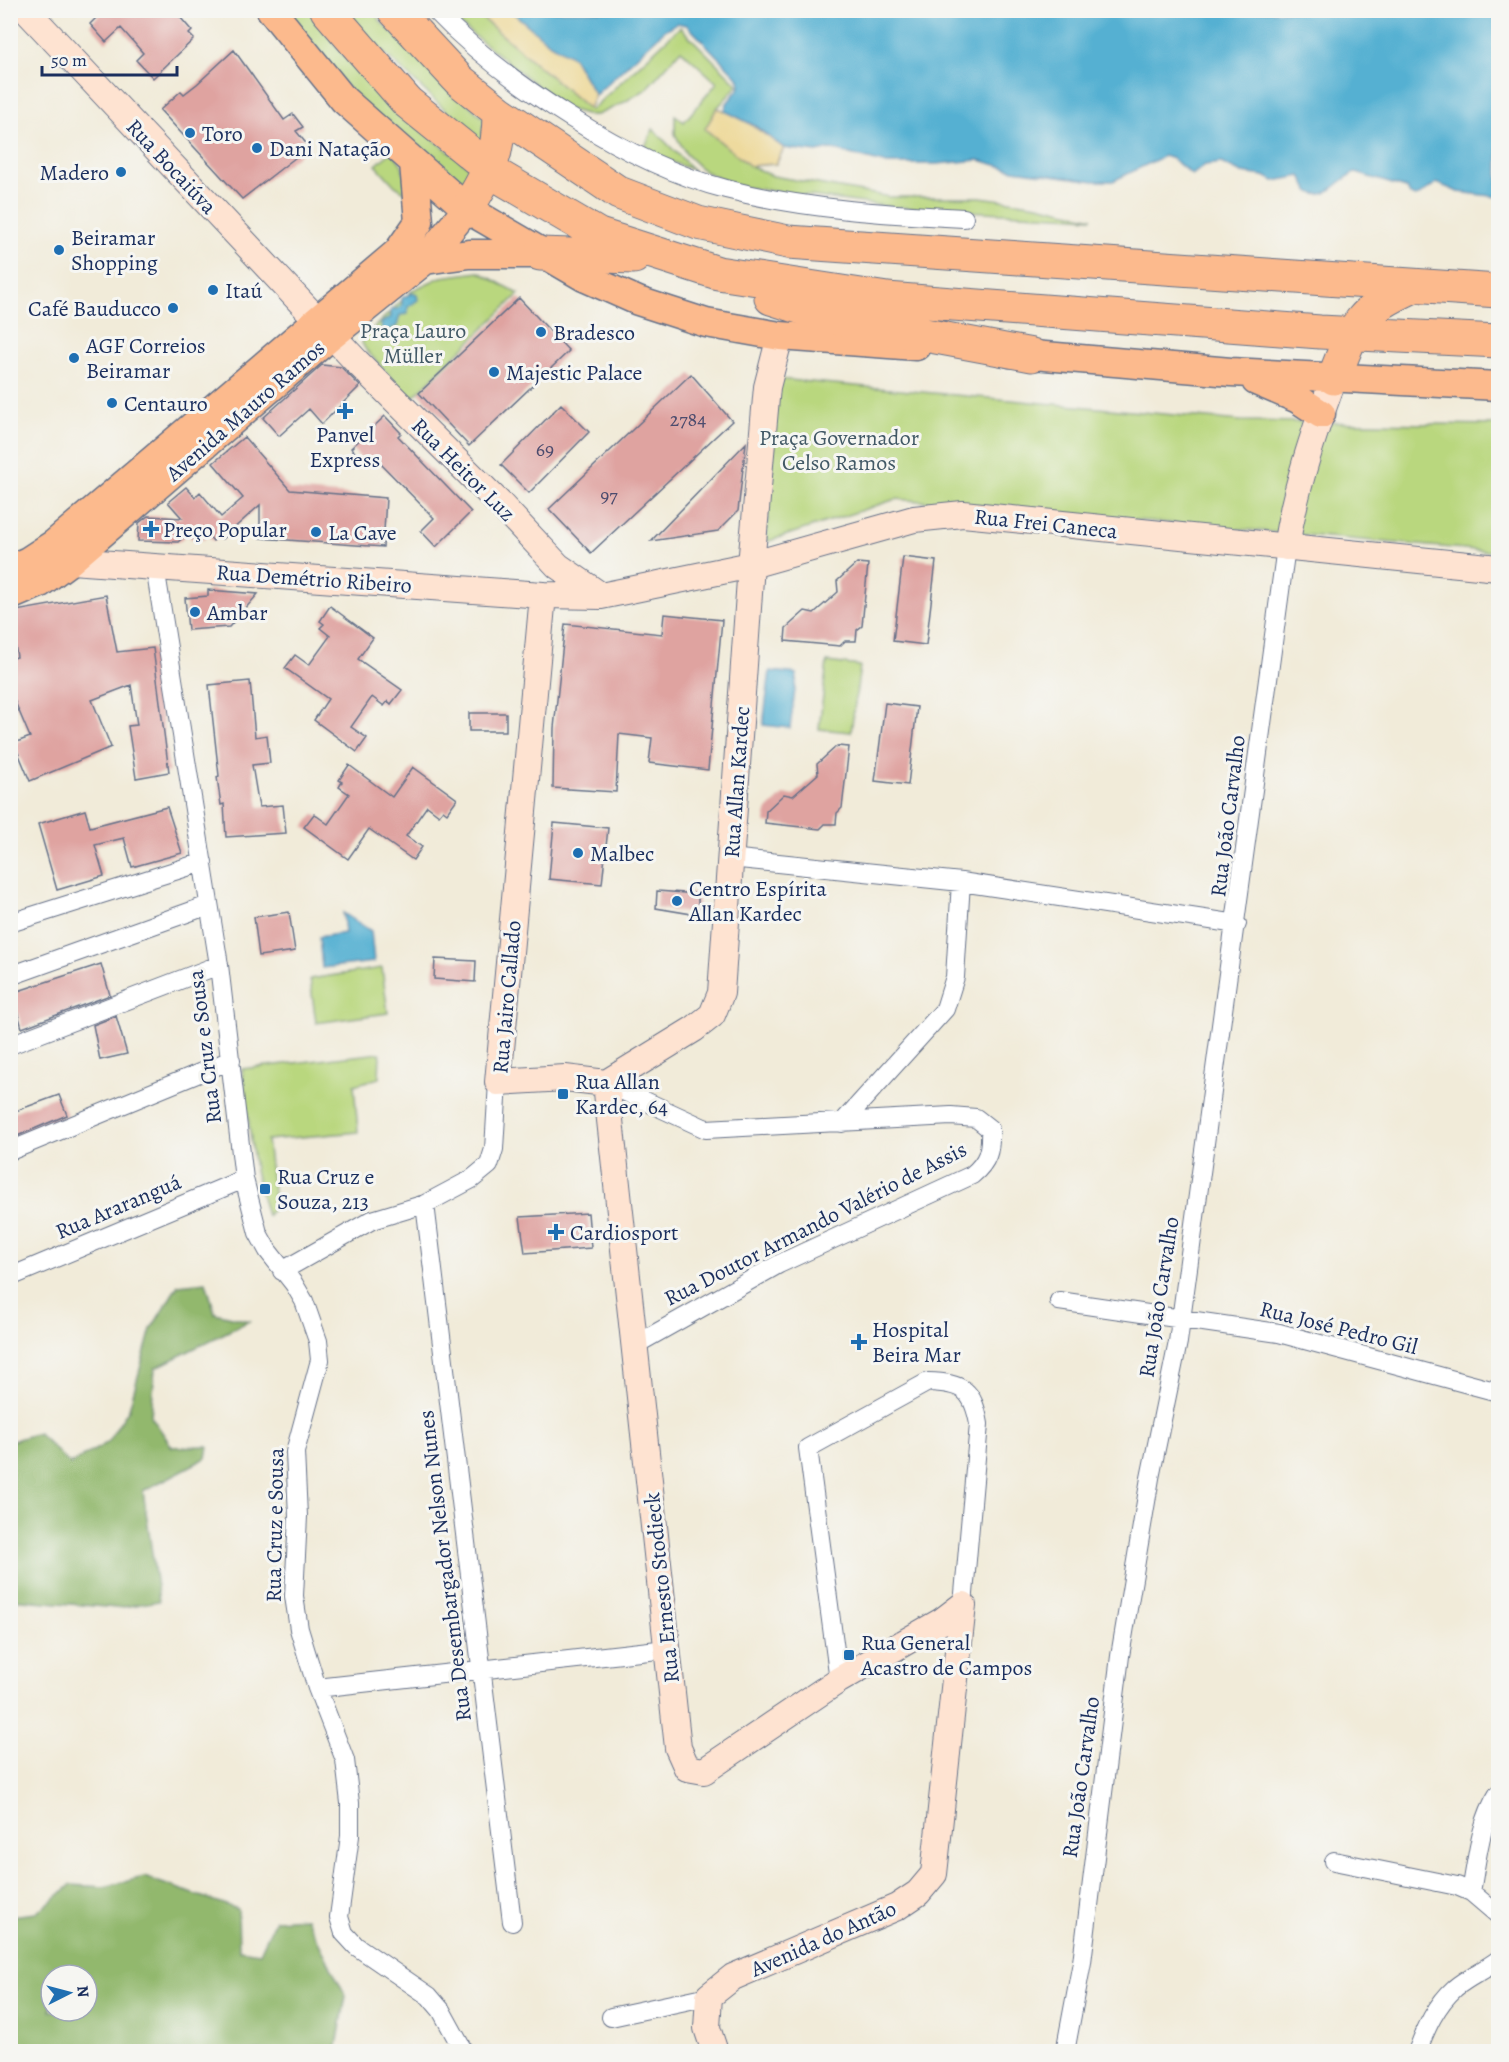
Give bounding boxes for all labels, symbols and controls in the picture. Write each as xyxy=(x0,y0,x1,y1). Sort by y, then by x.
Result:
scale bar xyxy=(42,39,177,77)
text: 50 m xyxy=(51,48,87,72)
street label: Rua Bocaiúva xyxy=(119,112,224,221)
place label: Toro xyxy=(202,119,243,149)
marker: Toro xyxy=(183,126,197,140)
place label: Dani Natação xyxy=(269,134,391,164)
marker: Dani Natação xyxy=(250,141,264,155)
place label: Madero xyxy=(40,158,109,188)
marker: Madero xyxy=(114,165,128,179)
place label: Beiramar Shopping xyxy=(71,223,158,278)
marker: Beiramar Shopping xyxy=(52,243,66,257)
place label: Itaú xyxy=(225,276,262,306)
marker: Itaú xyxy=(206,283,220,297)
place label: Café Bauducco xyxy=(28,294,161,324)
marker: Café Bauducco xyxy=(166,301,180,315)
park label: Praça Lauro Müller xyxy=(360,316,466,371)
place label: Bradesco xyxy=(553,318,635,348)
marker: Bradesco xyxy=(534,325,548,339)
place label: AGF Correios Beiramar xyxy=(85,331,206,386)
street label: Avenida Mauro Ramos xyxy=(159,333,332,489)
marker: AGF Correios Beiramar xyxy=(67,351,81,365)
place label: Majestic Palace xyxy=(506,358,642,388)
marker: Majestic Palace xyxy=(487,365,501,379)
place label: Centauro xyxy=(124,389,208,419)
marker: Centauro xyxy=(105,396,119,410)
marker: Panvel Express xyxy=(338,404,352,418)
house number: 2784 xyxy=(670,406,706,433)
street label: Rua Heitor Luz xyxy=(405,411,522,528)
place label: Panvel Express xyxy=(310,420,380,475)
park label: Praça Governador Celso Ramos xyxy=(759,423,919,478)
house number: 69 xyxy=(536,436,554,463)
house number: 97 xyxy=(600,482,618,509)
street label: Rua Frei Caneca xyxy=(973,502,1120,547)
place label: Preço Popular xyxy=(163,515,287,545)
place label: La Cave xyxy=(328,518,397,548)
marker: Preço Popular xyxy=(144,522,158,536)
marker: La Cave xyxy=(309,525,323,539)
street label: Rua Demétrio Ribeiro xyxy=(215,557,413,601)
place label: Ambar xyxy=(206,598,268,628)
marker: Ambar xyxy=(188,605,202,619)
street label: Rua Allan Kardec xyxy=(717,705,757,859)
street label: Rua João Carvalho xyxy=(1203,734,1253,899)
place label: Malbec xyxy=(590,839,654,869)
marker: Malbec xyxy=(571,846,585,860)
place label: Centro Espírita Allan Kardec xyxy=(688,874,828,929)
marker: Centro Espírita Allan Kardec xyxy=(670,894,684,908)
street label: Rua Jairo Callado xyxy=(485,919,529,1075)
street label: Rua Cruz e Sousa xyxy=(181,967,229,1126)
place label: Rua Allan Kardec, 64 xyxy=(575,1067,668,1122)
marker: Rua Allan Kardec, 64 xyxy=(556,1087,570,1101)
street label: Rua Doutor Armando Valério de Assis xyxy=(659,1134,972,1314)
place label: Rua Cruz e Souza, 213 xyxy=(277,1162,374,1217)
street label: Rua Araranguá xyxy=(51,1167,187,1247)
marker: Rua Cruz e Souza, 213 xyxy=(258,1182,272,1196)
street label: Rua João Carvalho xyxy=(1131,1214,1187,1380)
place label: Cardiosport xyxy=(570,1218,678,1248)
marker: Cardiosport xyxy=(547,1223,565,1241)
street label: Rua José Pedro Gil xyxy=(1257,1294,1421,1362)
place label: Hospital Beira Mar xyxy=(872,1315,961,1370)
marker: Hospital Beira Mar xyxy=(850,1333,868,1351)
street label: Rua Desembargador Nelson Nunes xyxy=(411,1409,479,1723)
street label: Rua Cruz e Sousa xyxy=(259,1447,291,1603)
street label: Rua Ernesto Stodieck xyxy=(637,1491,687,1685)
place label: Rua General Acastro de Campos xyxy=(860,1628,1032,1683)
marker: Rua General Acastro de Campos xyxy=(842,1648,856,1662)
street label: Rua João Carvalho xyxy=(1055,1694,1107,1860)
street label: Avenida do Antão xyxy=(745,1893,901,1985)
north arrow xyxy=(39,1963,99,2023)
text: N xyxy=(71,1985,95,1999)

